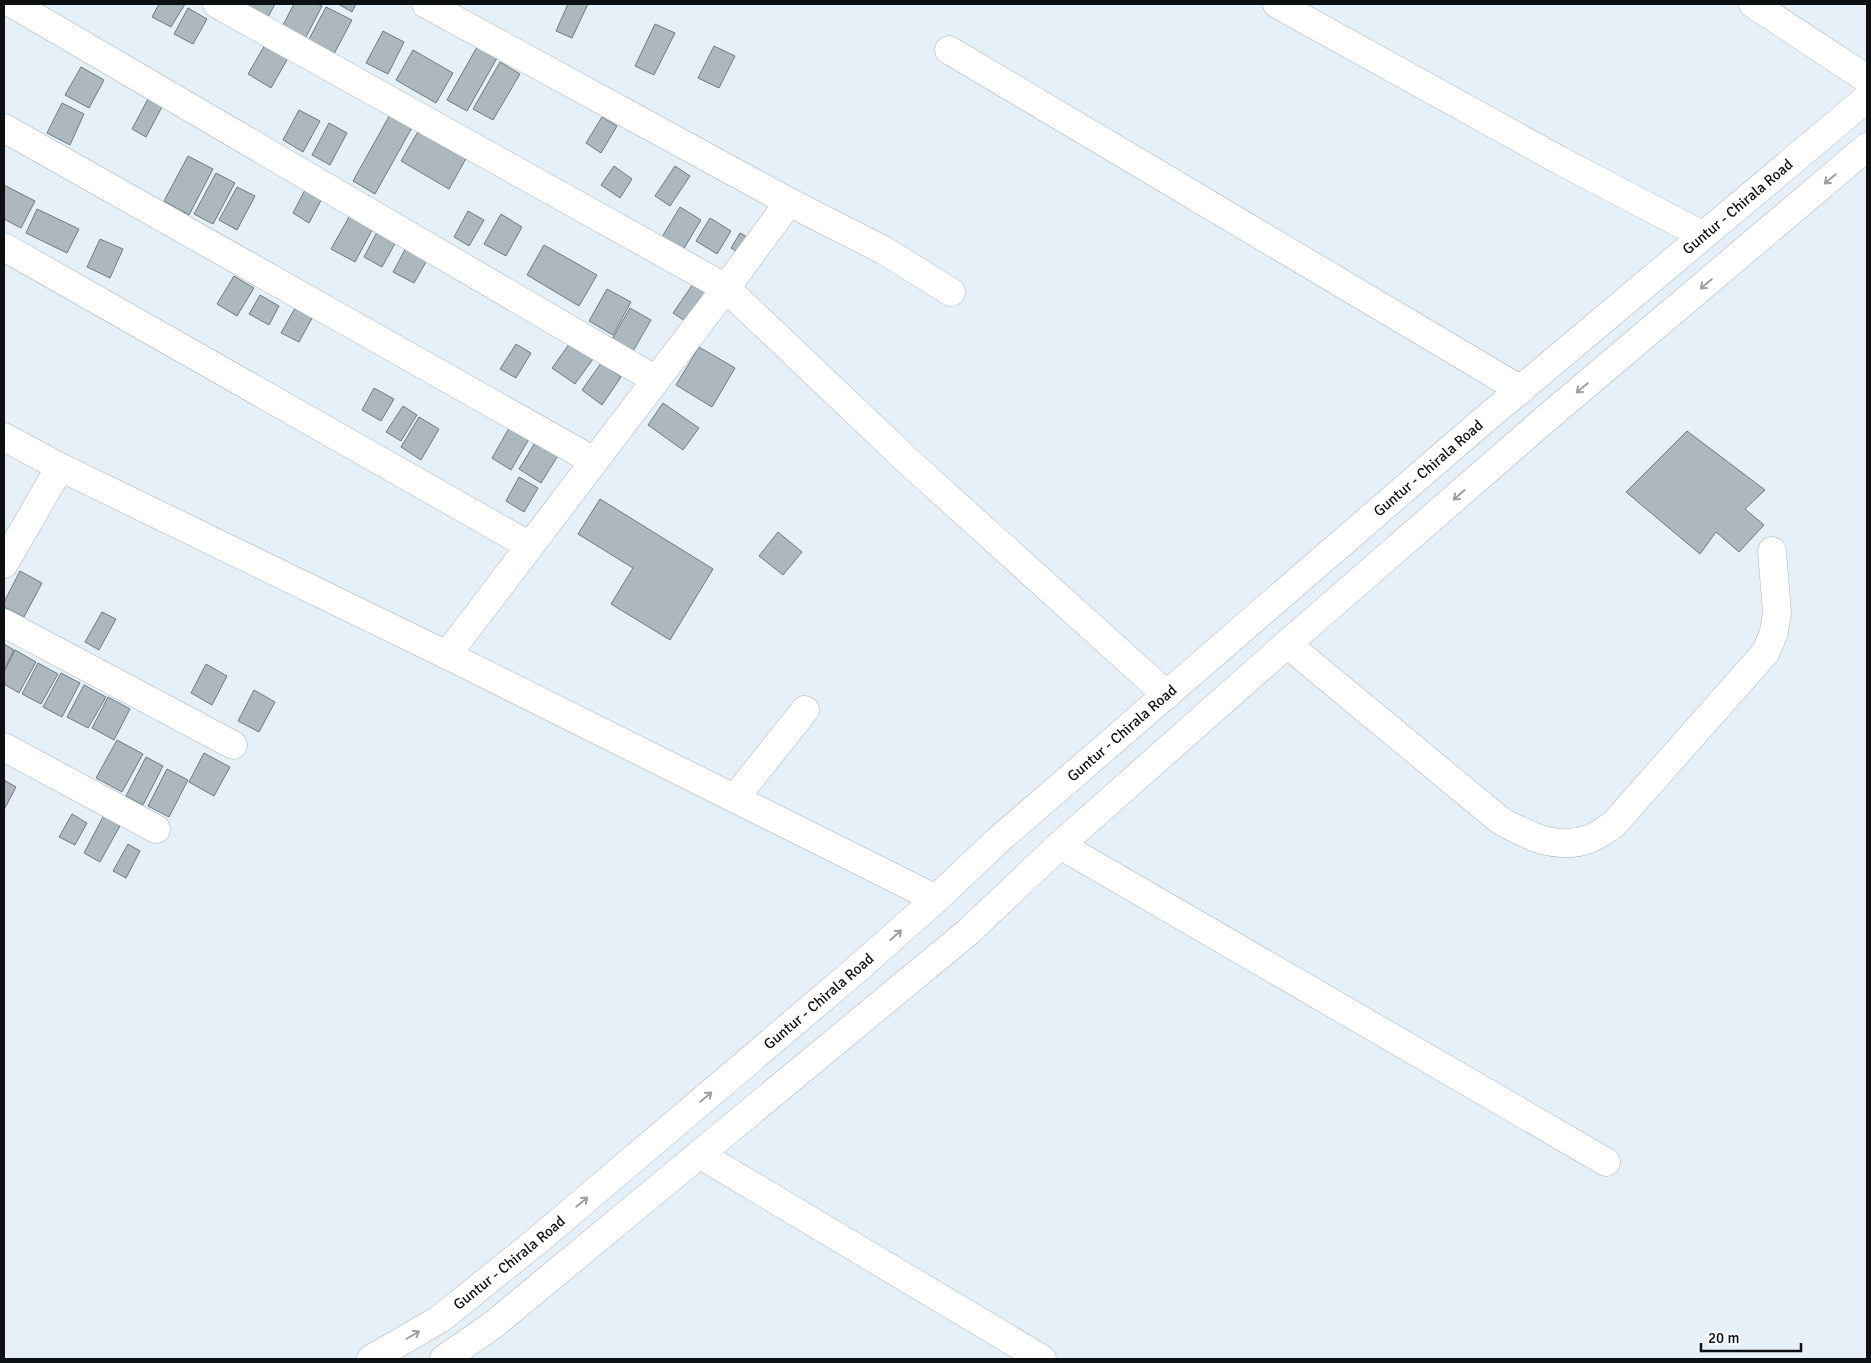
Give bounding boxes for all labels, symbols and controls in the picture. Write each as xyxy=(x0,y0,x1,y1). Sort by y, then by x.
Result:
street label: Guntur - Chirala Road xyxy=(1679,155,1797,258)
one-way arrow xyxy=(1824,173,1837,184)
one-way arrow xyxy=(1699,278,1712,289)
one-way arrow xyxy=(1575,383,1588,394)
street label: Guntur - Chirala Road xyxy=(1370,416,1487,520)
one-way arrow xyxy=(1452,489,1465,500)
street label: Guntur - Chirala Road xyxy=(1064,681,1180,785)
one-way arrow xyxy=(889,929,902,941)
street label: Guntur - Chirala Road xyxy=(760,950,877,1053)
one-way arrow xyxy=(699,1092,712,1103)
one-way arrow xyxy=(575,1197,588,1208)
street label: Guntur - Chirala Road xyxy=(450,1212,569,1314)
scale bar xyxy=(1701,1320,1801,1352)
one-way arrow xyxy=(405,1329,419,1339)
text: 20 m xyxy=(1708,1329,1739,1347)

